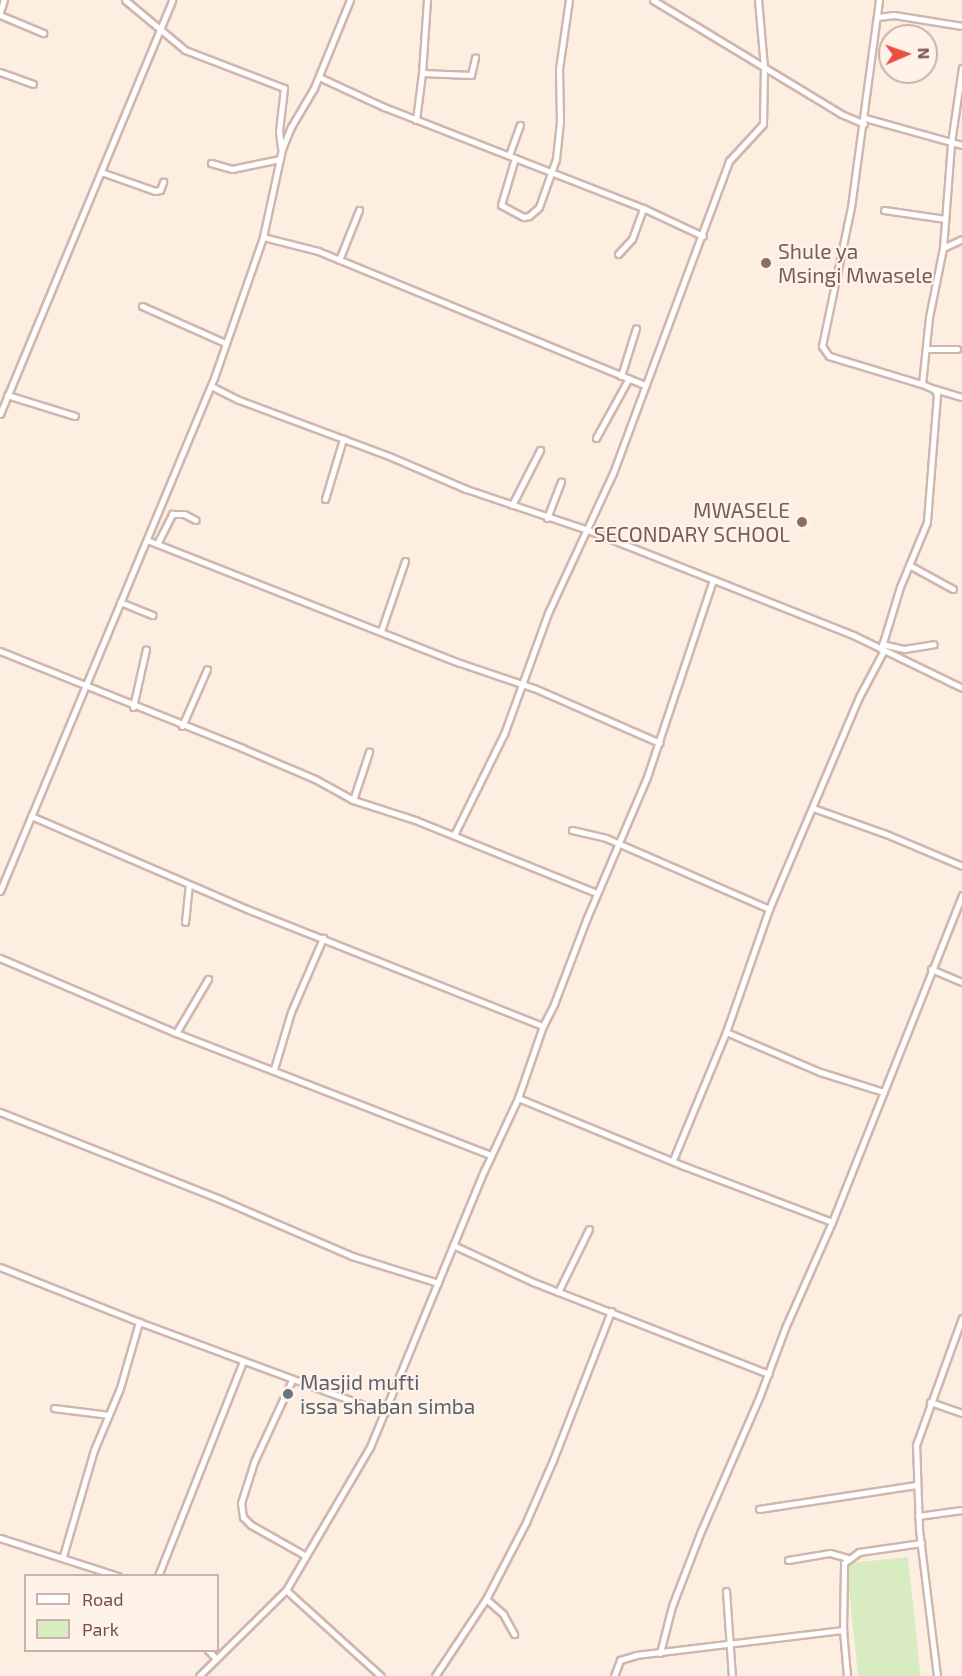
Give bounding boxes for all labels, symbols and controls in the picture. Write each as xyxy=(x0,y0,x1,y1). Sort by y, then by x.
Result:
north arrow xyxy=(878,24,938,84)
text: N xyxy=(915,47,934,60)
place label: Shule ya Msingi Mwasele xyxy=(778,238,933,288)
marker: Shule ya Msingi Mwasele xyxy=(759,256,773,270)
place label: MWASELE SECONDARY SCHOOL xyxy=(593,497,790,547)
marker: MWASELE SECONDARY SCHOOL xyxy=(795,515,809,529)
place label: Masjid mufti issa shaban simba xyxy=(300,1369,475,1419)
marker: Masjid mufti issa shaban simba xyxy=(281,1387,295,1401)
legend xyxy=(24,1574,219,1652)
text: Road xyxy=(82,1588,123,1610)
text: Park xyxy=(82,1618,119,1640)

